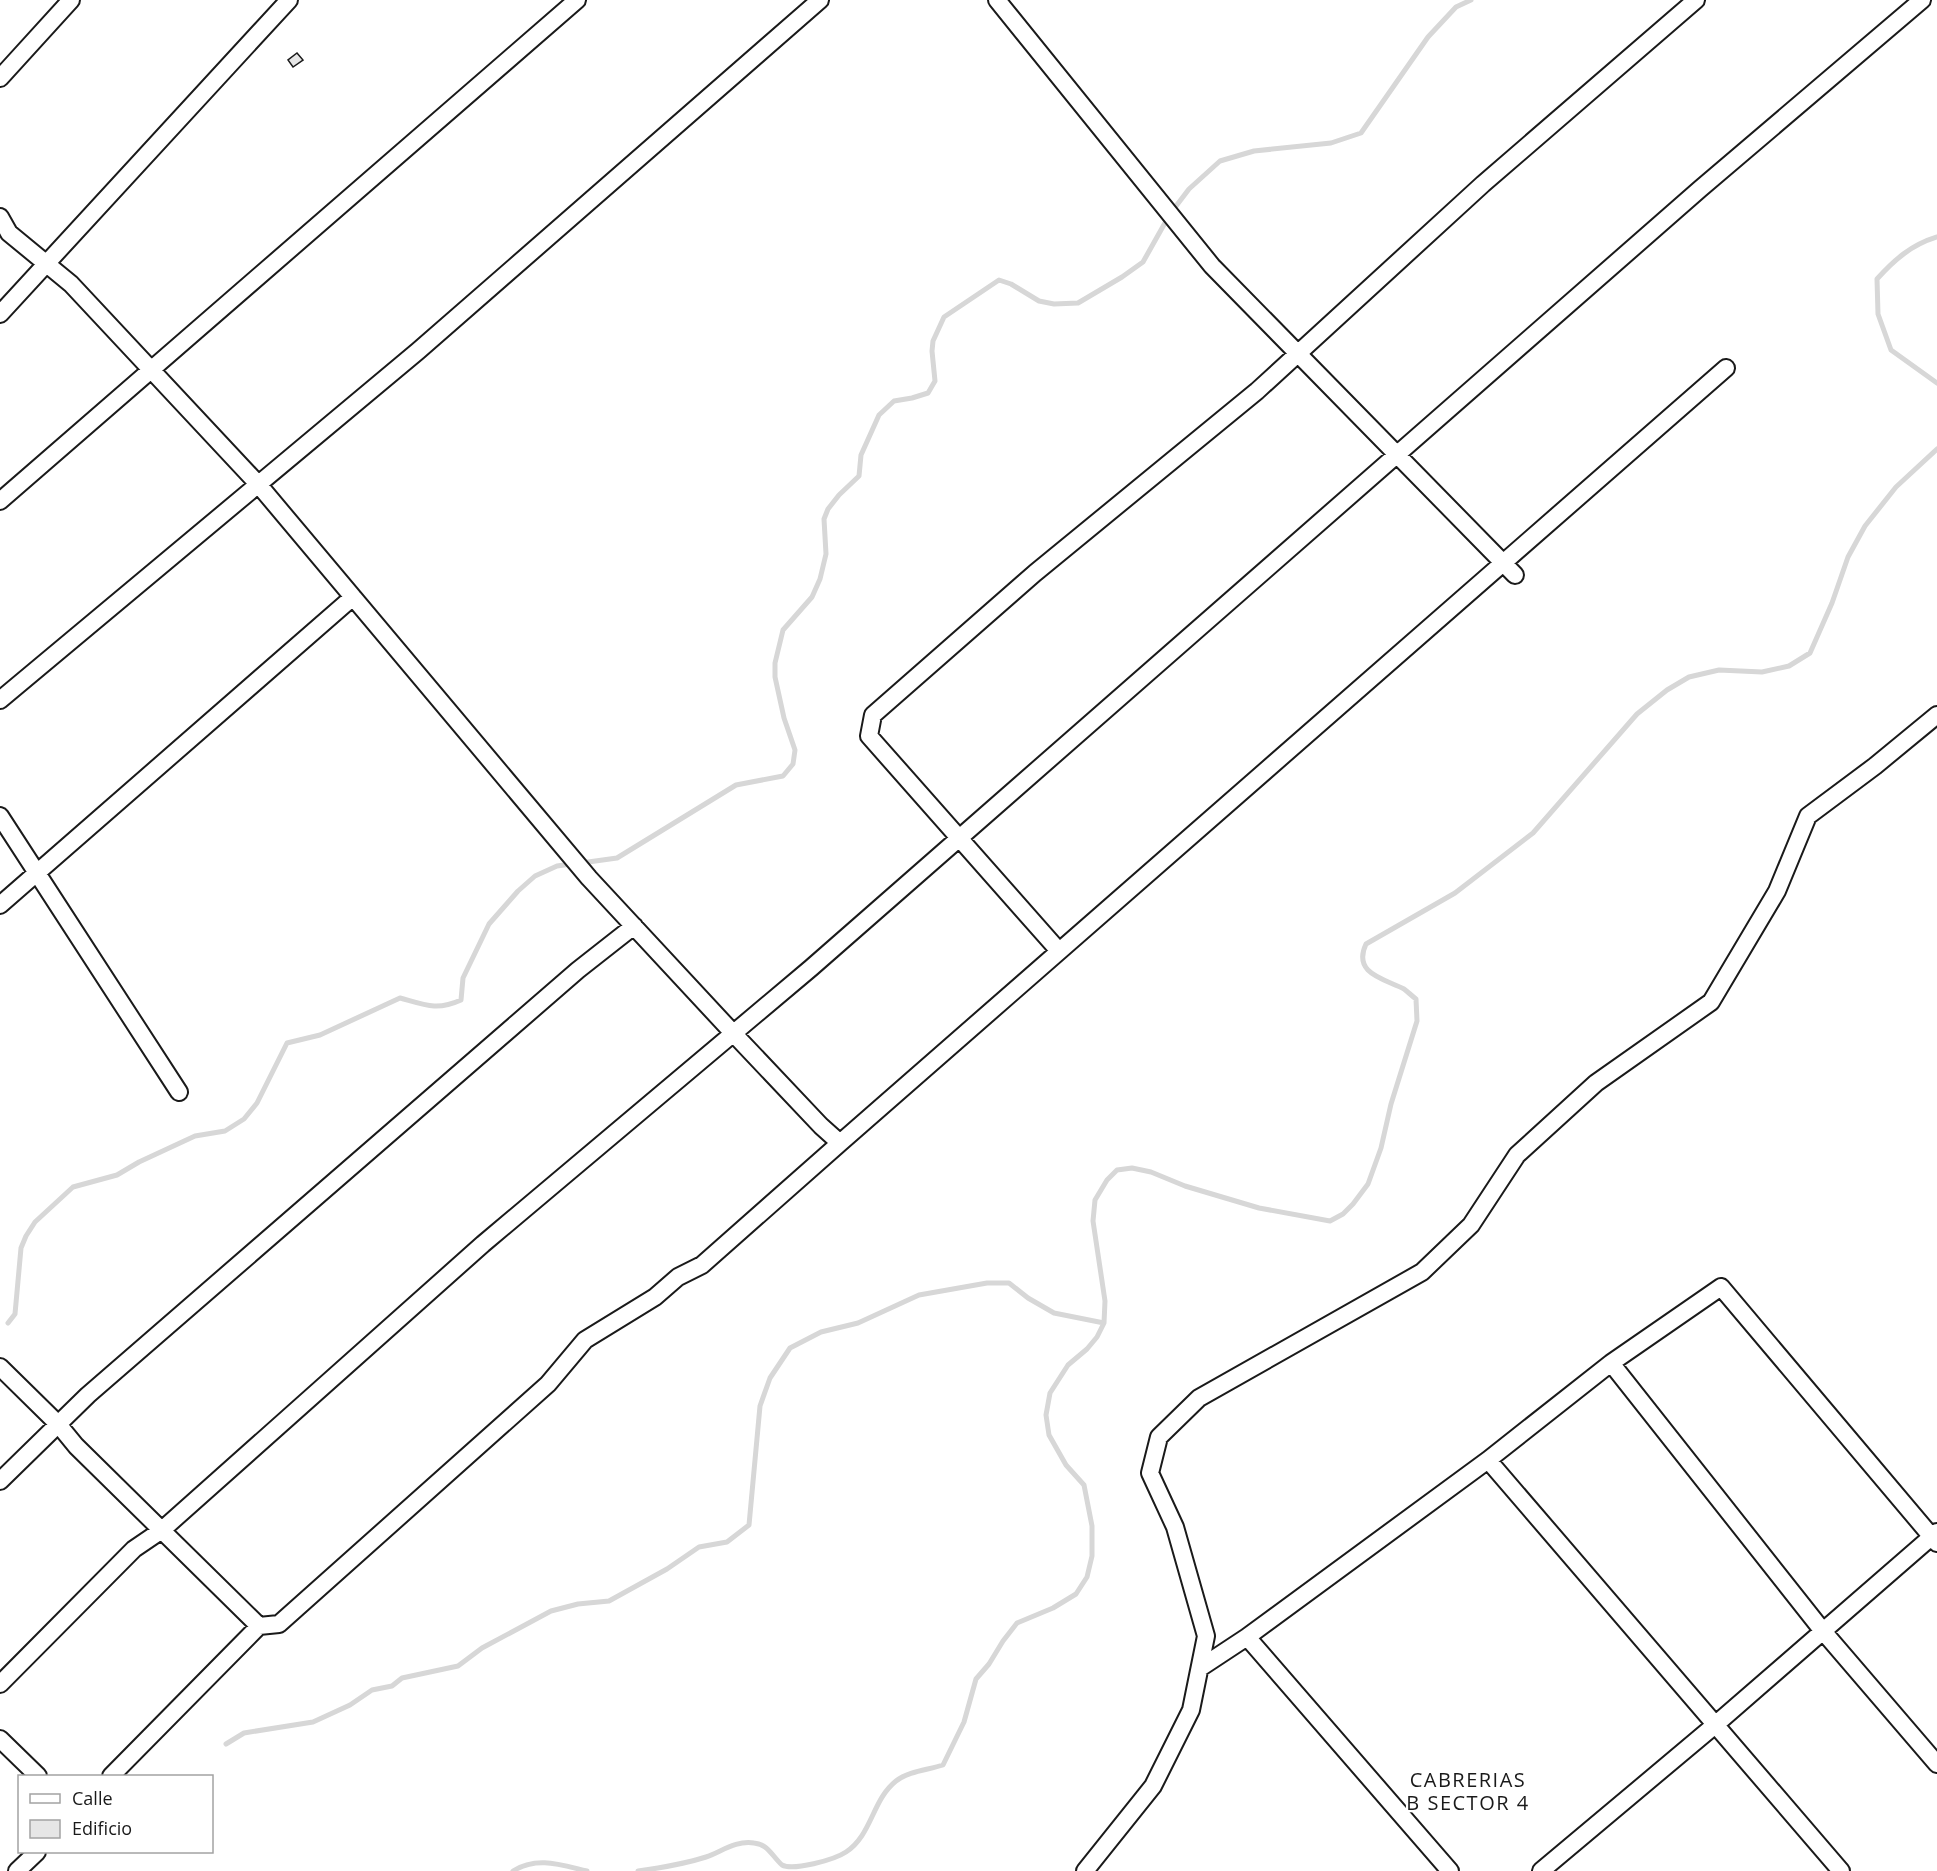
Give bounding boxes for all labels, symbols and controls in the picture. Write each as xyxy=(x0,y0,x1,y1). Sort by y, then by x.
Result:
district label: CABRERIAS B SECTOR 4 xyxy=(1406,1766,1530,1816)
legend xyxy=(18,1775,213,1853)
text: Calle xyxy=(72,1786,113,1810)
text: Edificio xyxy=(72,1816,132,1840)

